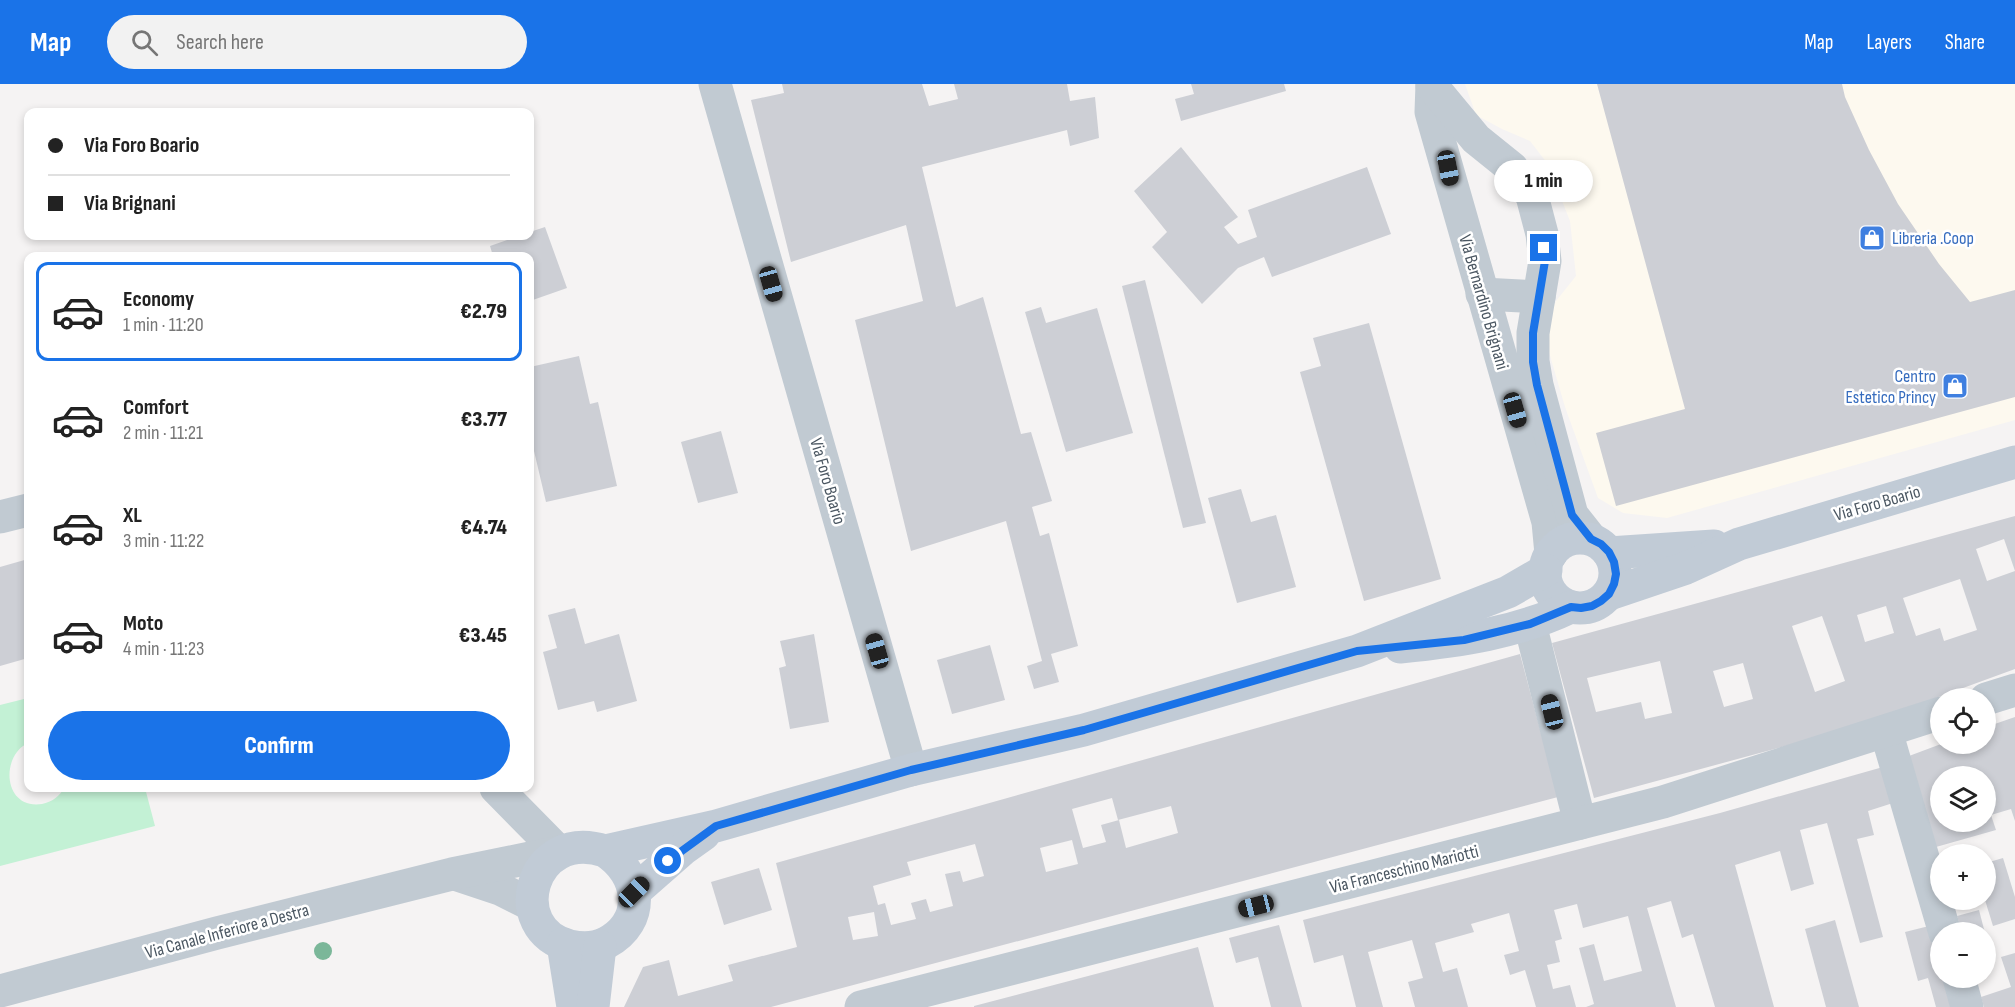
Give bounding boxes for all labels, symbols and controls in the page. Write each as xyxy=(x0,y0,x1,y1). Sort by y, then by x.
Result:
search box xyxy=(107,15,527,69)
text: Map xyxy=(30,26,71,59)
icon: search xyxy=(128,26,161,59)
text: Search here xyxy=(176,29,264,56)
text: Map xyxy=(1804,30,1833,55)
text: Layers xyxy=(1866,30,1912,55)
text: Share xyxy=(1945,30,1985,55)
text: Via Foro Boario xyxy=(84,132,199,159)
car xyxy=(1436,149,1460,187)
callout: 1 min xyxy=(1494,161,1594,203)
text: 1 min xyxy=(1524,169,1563,193)
text: Via Brignani xyxy=(84,190,176,217)
shop icon: Libreria .Coop xyxy=(1857,223,1887,253)
place label: Libreria .Coop xyxy=(1892,228,1974,249)
street label: Via Bernardino Brignani xyxy=(1454,232,1513,372)
route end xyxy=(1530,234,1557,261)
car xyxy=(757,264,785,304)
icon: car xyxy=(51,285,105,339)
text: Economy xyxy=(123,286,194,313)
text: €2.79 xyxy=(460,298,507,325)
text: 1 min · 11:20 xyxy=(123,313,204,337)
place label: Centro Estetico Princy xyxy=(1845,366,1936,408)
shop icon: Centro Estetico Princy xyxy=(1940,371,1970,401)
car xyxy=(1501,390,1529,430)
icon: car xyxy=(51,393,105,447)
text: Comfort xyxy=(123,394,189,421)
text: €3.77 xyxy=(461,406,507,433)
text: 2 min · 11:21 xyxy=(123,421,203,445)
street label: Via Foro Boario xyxy=(805,436,850,527)
street label: Via Foro Boario xyxy=(1832,481,1923,526)
icon: car xyxy=(51,501,105,555)
text: XL xyxy=(123,502,142,529)
text: €4.74 xyxy=(461,514,507,541)
text: 3 min · 11:22 xyxy=(123,529,204,553)
icon: car xyxy=(51,609,105,663)
text: Moto xyxy=(123,610,163,637)
text: €3.45 xyxy=(459,622,507,649)
car xyxy=(863,631,891,671)
text: 4 min · 11:23 xyxy=(123,637,204,661)
map controls xyxy=(1930,688,1996,988)
button: locate xyxy=(1930,688,1996,754)
car xyxy=(1539,692,1565,732)
button: Confirm xyxy=(48,711,510,780)
button: layers xyxy=(1930,766,1996,832)
street label: Via Franceschino Mariotti xyxy=(1328,841,1481,898)
button: + xyxy=(1930,844,1996,910)
route start xyxy=(654,847,681,874)
car xyxy=(615,873,653,911)
car xyxy=(1236,893,1276,919)
street label: Via Canale Inferiore a Destra xyxy=(143,899,311,963)
button: − xyxy=(1930,922,1996,988)

